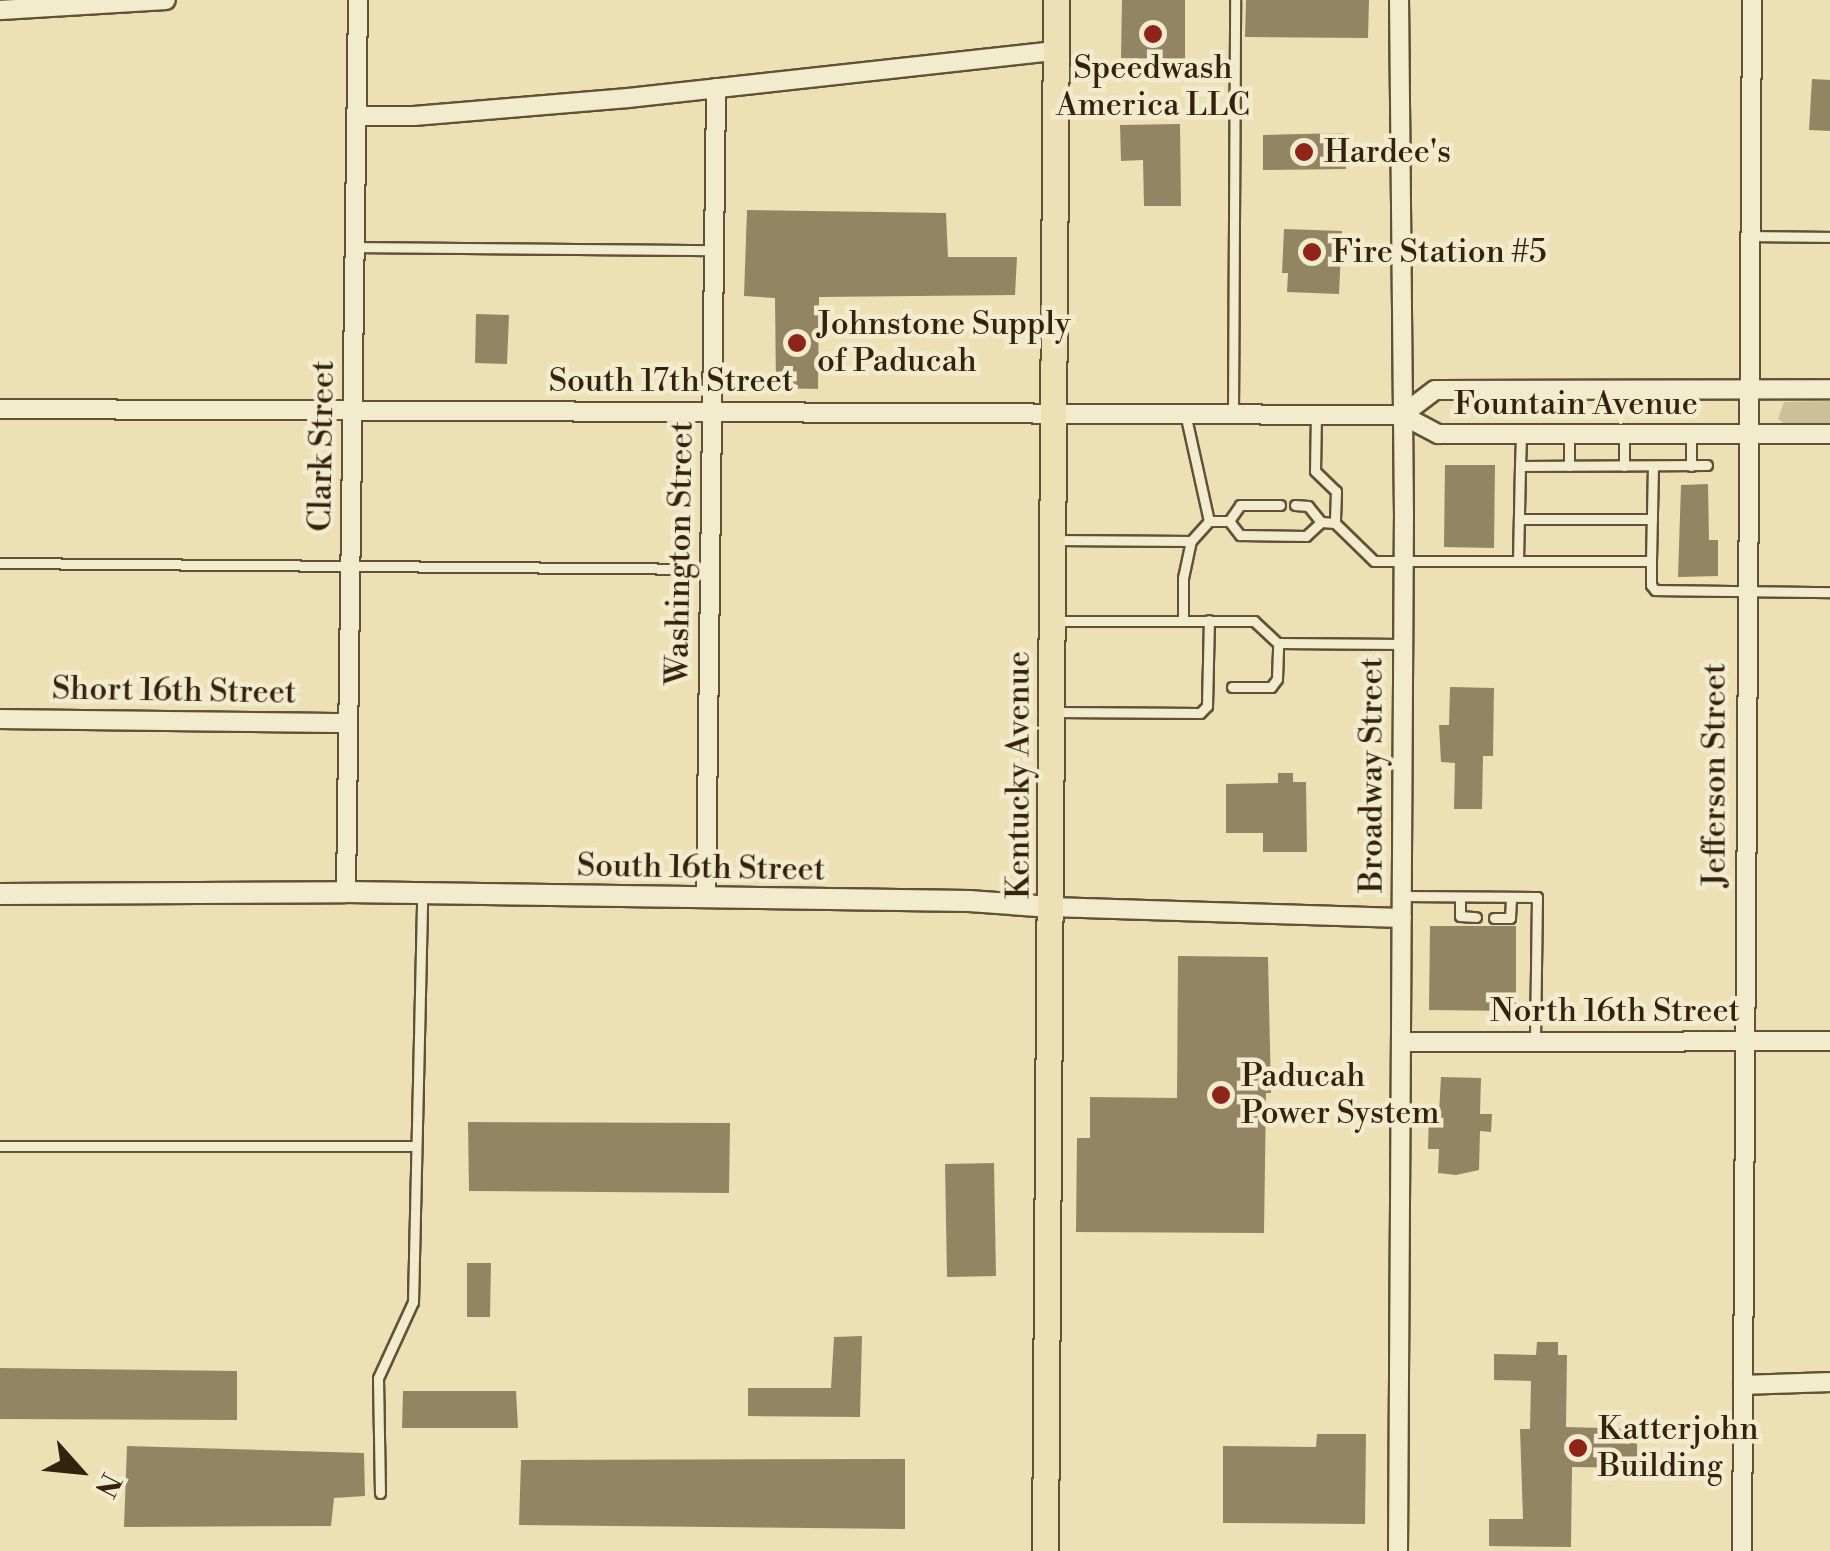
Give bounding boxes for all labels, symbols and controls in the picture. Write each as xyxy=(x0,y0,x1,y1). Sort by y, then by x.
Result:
marker: Speedwash America LLC xyxy=(1142,23,1164,45)
place label: Speedwash America LLC xyxy=(1056,50,1250,125)
place label: Hardee's xyxy=(1324,133,1451,171)
marker: Hardee's xyxy=(1293,141,1315,163)
place label: Fire Station #5 xyxy=(1332,233,1547,271)
marker: Fire Station #5 xyxy=(1301,241,1323,263)
place label: Johnstone Supply of Paducah xyxy=(817,306,1071,381)
marker: Johnstone Supply of Paducah xyxy=(786,332,808,354)
street label: Clark Street xyxy=(301,360,343,532)
street label: South 17th Street xyxy=(549,362,793,400)
street label: Fountain Avenue xyxy=(1454,385,1698,423)
street label: Washington Street xyxy=(658,421,702,685)
street label: Kentucky Avenue xyxy=(1000,651,1038,899)
street label: Broadway Street xyxy=(1353,657,1391,893)
street label: Jefferson Street xyxy=(1696,663,1734,887)
street label: Short 16th Street xyxy=(51,670,297,712)
street label: South 16th Street xyxy=(577,847,825,889)
street label: North 16th Street xyxy=(1490,992,1740,1030)
place label: Paducah Power System xyxy=(1241,1058,1440,1133)
marker: Paducah Power System xyxy=(1210,1084,1232,1106)
place label: Katterjohn Building xyxy=(1598,1411,1759,1486)
north arrow xyxy=(30,1421,130,1521)
marker: Katterjohn Building xyxy=(1567,1437,1589,1459)
text: N xyxy=(87,1467,128,1503)

